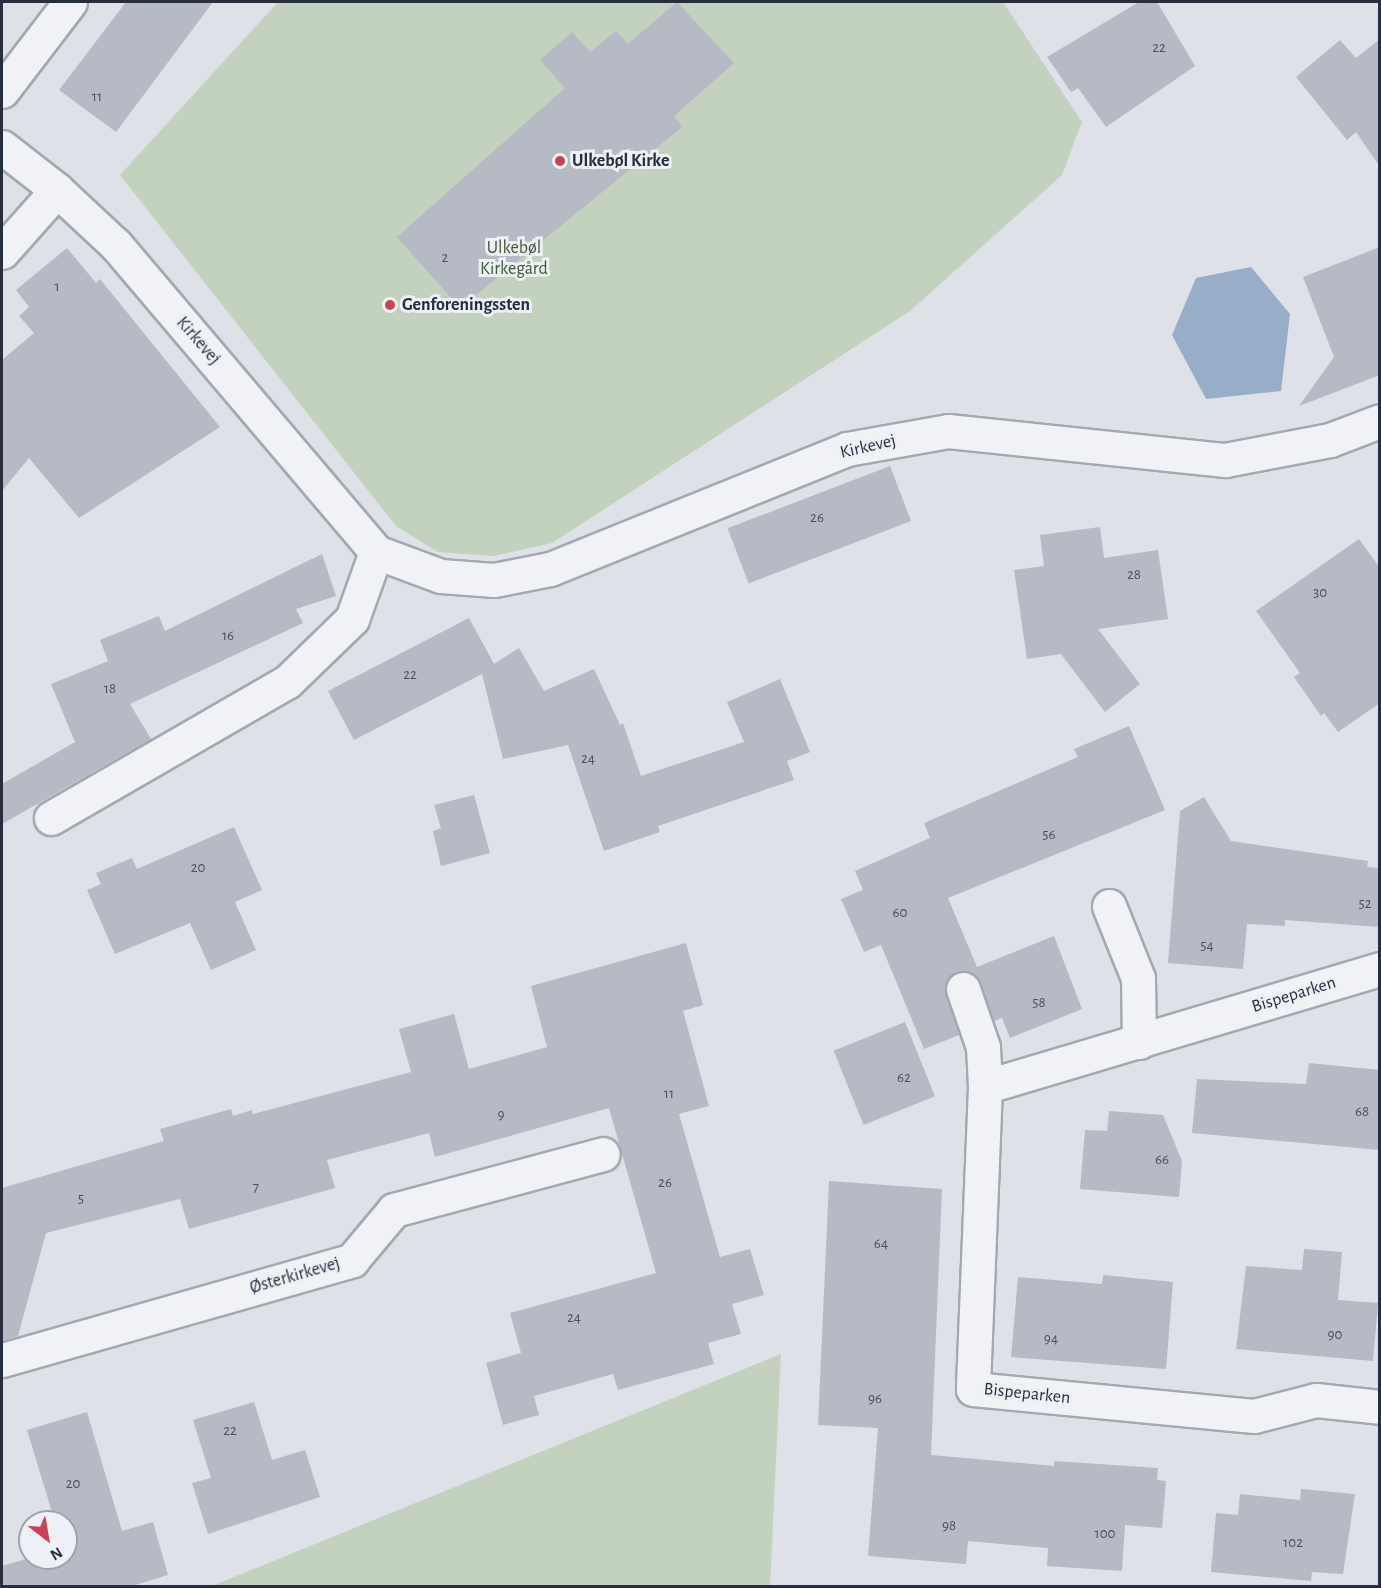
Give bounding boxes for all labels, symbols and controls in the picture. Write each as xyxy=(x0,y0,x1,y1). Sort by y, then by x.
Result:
house number: 22 xyxy=(1152,39,1166,57)
house number: 11 xyxy=(92,88,102,106)
place label: Ulkebøl Kirke xyxy=(572,150,669,172)
marker: Ulkebøl Kirke xyxy=(553,154,567,168)
park label: Ulkebøl Kirkegård xyxy=(480,238,548,280)
house number: 2 xyxy=(442,249,448,267)
house number: 1 xyxy=(54,278,60,296)
place label: Genforeningssten xyxy=(402,294,530,316)
marker: Genforeningssten xyxy=(383,298,397,312)
street label: Kirkevej xyxy=(171,313,225,369)
street label: Kirkevej xyxy=(838,430,898,464)
house number: 26 xyxy=(810,509,824,527)
house number: 28 xyxy=(1127,566,1141,584)
house number: 30 xyxy=(1313,584,1327,602)
house number: 16 xyxy=(222,627,234,645)
house number: 22 xyxy=(403,666,417,684)
house number: 18 xyxy=(104,680,116,698)
house number: 24 xyxy=(581,750,595,768)
house number: 56 xyxy=(1042,826,1056,844)
house number: 20 xyxy=(191,859,205,877)
house number: 52 xyxy=(1358,895,1372,913)
house number: 60 xyxy=(893,904,907,922)
house number: 54 xyxy=(1200,937,1214,955)
street label: Bispeparken xyxy=(1249,972,1339,1018)
house number: 58 xyxy=(1032,994,1046,1012)
house number: 62 xyxy=(897,1069,911,1087)
house number: 11 xyxy=(664,1085,674,1103)
house number: 68 xyxy=(1355,1103,1369,1121)
house number: 9 xyxy=(497,1106,505,1124)
house number: 66 xyxy=(1155,1151,1169,1169)
house number: 26 xyxy=(658,1174,672,1192)
house number: 7 xyxy=(253,1179,259,1197)
house number: 5 xyxy=(78,1190,84,1208)
house number: 64 xyxy=(874,1235,888,1253)
street label: Østerkirkevej xyxy=(247,1253,343,1299)
house number: 24 xyxy=(567,1309,581,1327)
house number: 90 xyxy=(1328,1326,1342,1344)
house number: 94 xyxy=(1044,1330,1058,1348)
street label: Bispeparken xyxy=(983,1379,1071,1409)
house number: 96 xyxy=(868,1390,882,1408)
house number: 22 xyxy=(223,1422,237,1440)
house number: 20 xyxy=(66,1475,80,1493)
north arrow xyxy=(18,1510,78,1570)
house number: 98 xyxy=(942,1517,956,1535)
house number: 100 xyxy=(1095,1525,1115,1543)
house number: 102 xyxy=(1283,1534,1303,1552)
text: N xyxy=(47,1544,65,1563)

